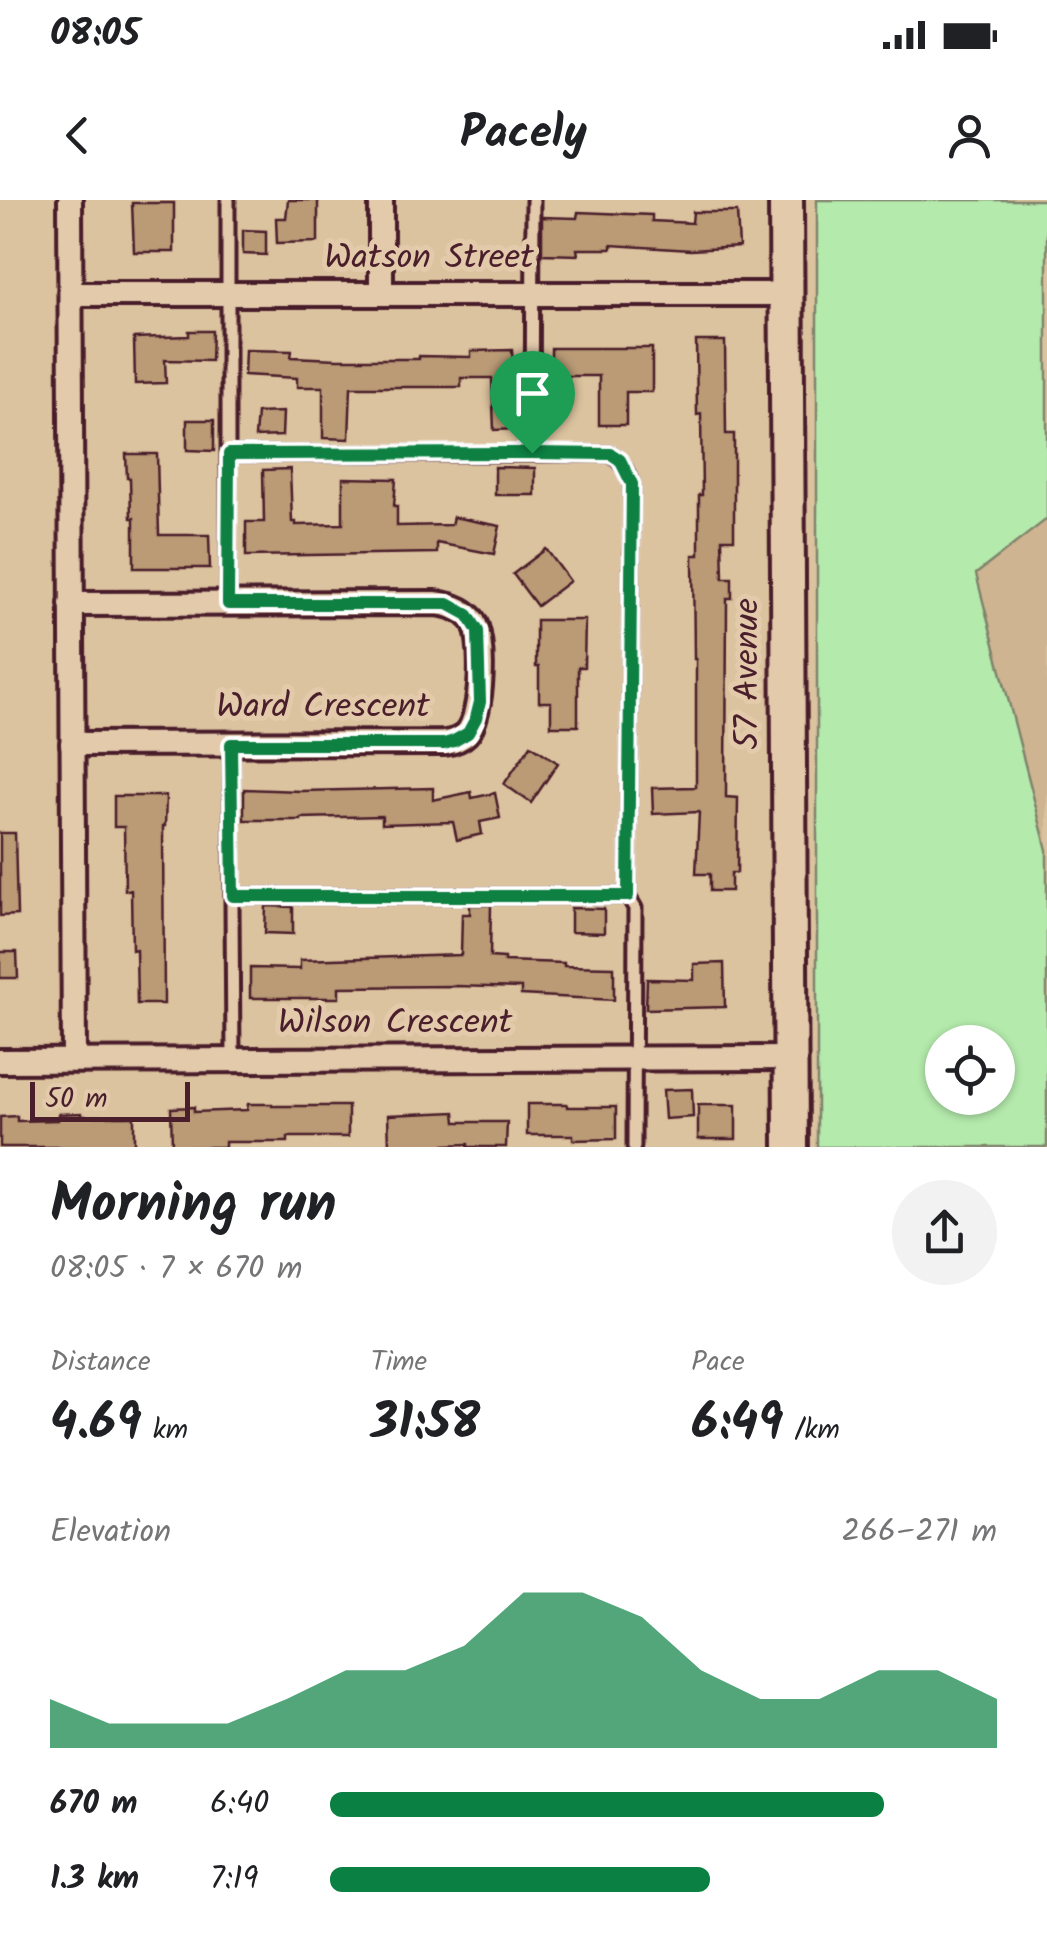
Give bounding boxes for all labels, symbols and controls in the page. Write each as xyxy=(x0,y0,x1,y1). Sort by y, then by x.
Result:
text: 08:05 xyxy=(50,5,140,65)
text: Pacely xyxy=(460,99,587,171)
icon: back xyxy=(50,108,105,163)
icon: person xyxy=(942,108,997,163)
street label: Watson Street xyxy=(324,231,534,287)
pin xyxy=(490,351,575,454)
icon: arrive xyxy=(505,366,560,421)
street label: 57 Avenue xyxy=(721,598,777,750)
street label: Ward Crescent xyxy=(216,680,430,736)
street label: Wilson Crescent xyxy=(278,996,513,1052)
map controls xyxy=(925,1025,1015,1115)
button: locate xyxy=(925,1025,1015,1115)
scale bar xyxy=(30,1077,190,1121)
text: 50 m xyxy=(45,1077,108,1122)
text: Morning run xyxy=(50,1163,337,1250)
button: share xyxy=(892,1180,997,1285)
text: 08:05 · 7 × 670 m xyxy=(50,1244,302,1295)
text: Distance xyxy=(50,1340,151,1385)
text: Time xyxy=(371,1340,427,1385)
text: Pace xyxy=(691,1340,745,1385)
text: 4.69 xyxy=(50,1385,142,1465)
text: 31:58 xyxy=(371,1385,480,1465)
text: 6:49 xyxy=(691,1385,783,1465)
text: km xyxy=(142,1408,188,1453)
text: /km xyxy=(783,1408,840,1453)
text: Elevation xyxy=(50,1507,171,1558)
text: 266–271 m xyxy=(842,1507,997,1558)
text: 670 m xyxy=(50,1779,137,1830)
text: 6:40 xyxy=(210,1779,269,1830)
text: 1.3 km xyxy=(50,1854,139,1905)
text: 7:19 xyxy=(210,1854,258,1905)

